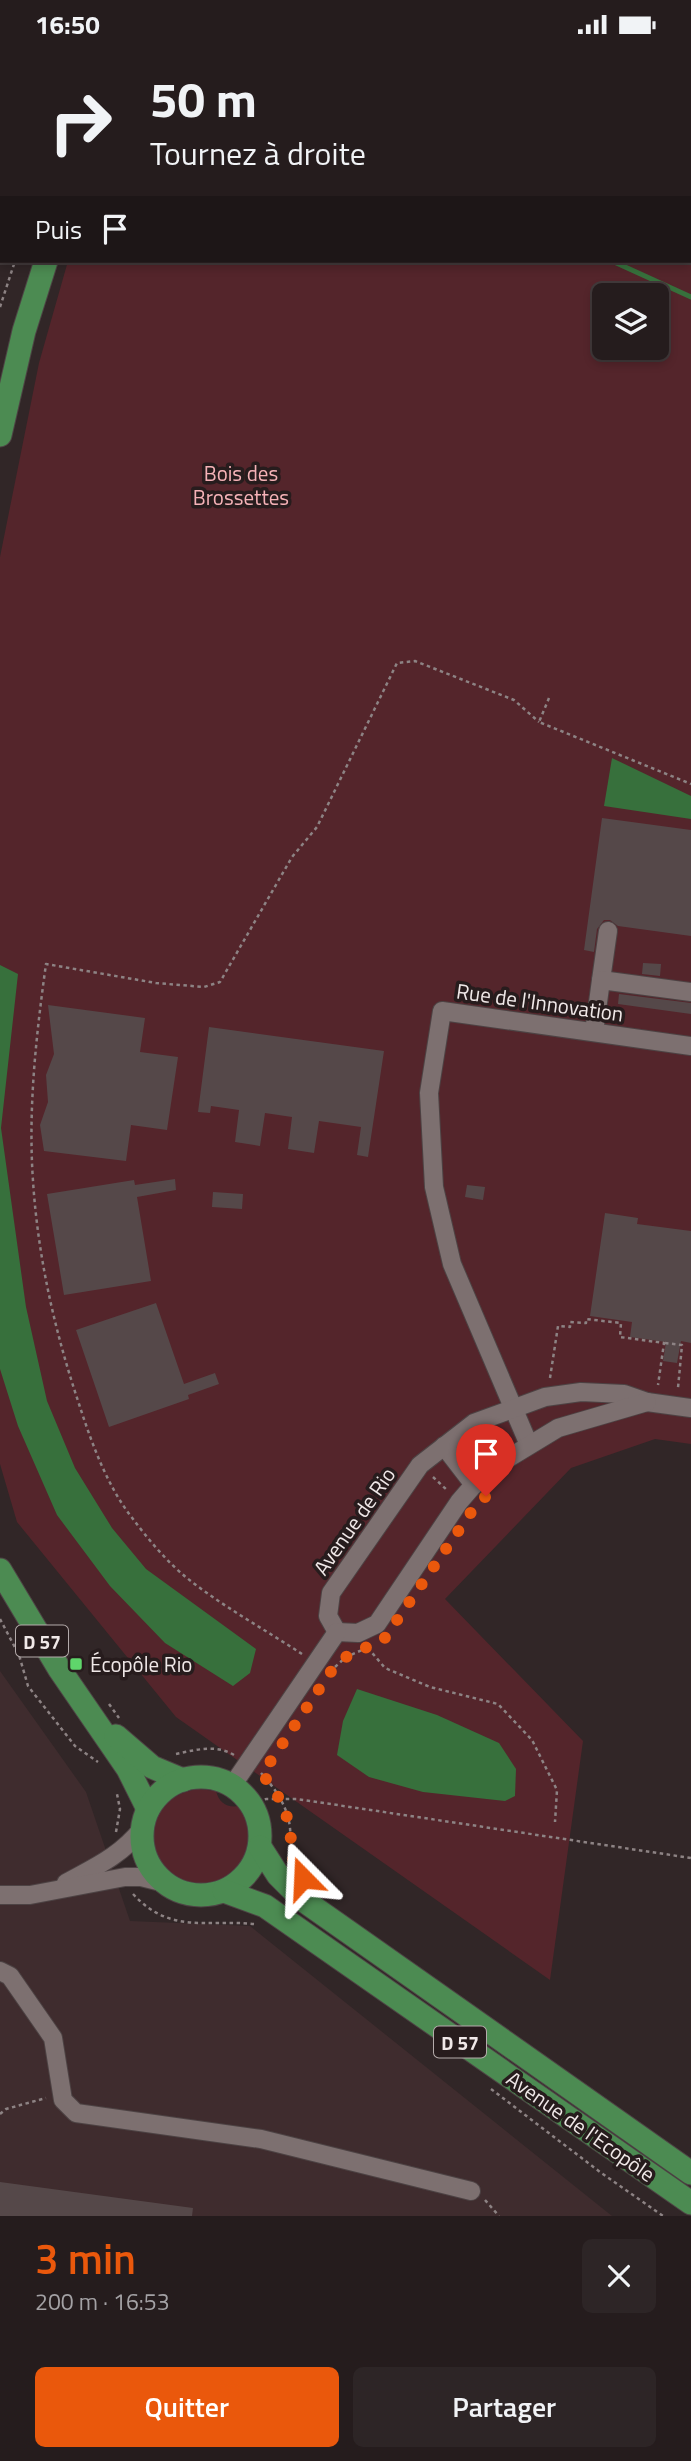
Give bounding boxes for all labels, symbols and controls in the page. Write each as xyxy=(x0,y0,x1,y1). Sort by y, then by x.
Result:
text: 16:50 xyxy=(35,5,100,44)
text: 50 m xyxy=(150,61,257,136)
icon: right xyxy=(35,77,126,168)
text: Tournez à droite xyxy=(150,129,366,177)
text: Puis xyxy=(35,210,82,249)
icon: arrive xyxy=(96,210,134,248)
map controls xyxy=(592,283,669,360)
button: layers xyxy=(592,283,669,360)
park label: Bois des Brossettes xyxy=(193,457,289,513)
street label: Rue de l'Innovation xyxy=(454,974,626,1030)
pin xyxy=(456,1424,516,1496)
icon: arrive xyxy=(467,1435,505,1473)
street label: Avenue de Rio xyxy=(305,1461,403,1581)
road number: D 57 xyxy=(16,1625,68,1657)
place label: Écopôle Rio xyxy=(90,1648,192,1680)
marker: Écopôle Rio xyxy=(68,1656,84,1672)
position arrow xyxy=(266,1841,340,1915)
road number: D 57 xyxy=(434,2027,486,2057)
street label: Avenue de l'Ecopôle xyxy=(500,2063,662,2189)
text: 3 min xyxy=(35,2226,136,2290)
button: close xyxy=(582,2239,656,2313)
text: 200 m · 16:53 xyxy=(35,2284,170,2319)
button: Quitter xyxy=(35,2367,339,2447)
button: Partager xyxy=(353,2367,656,2447)

